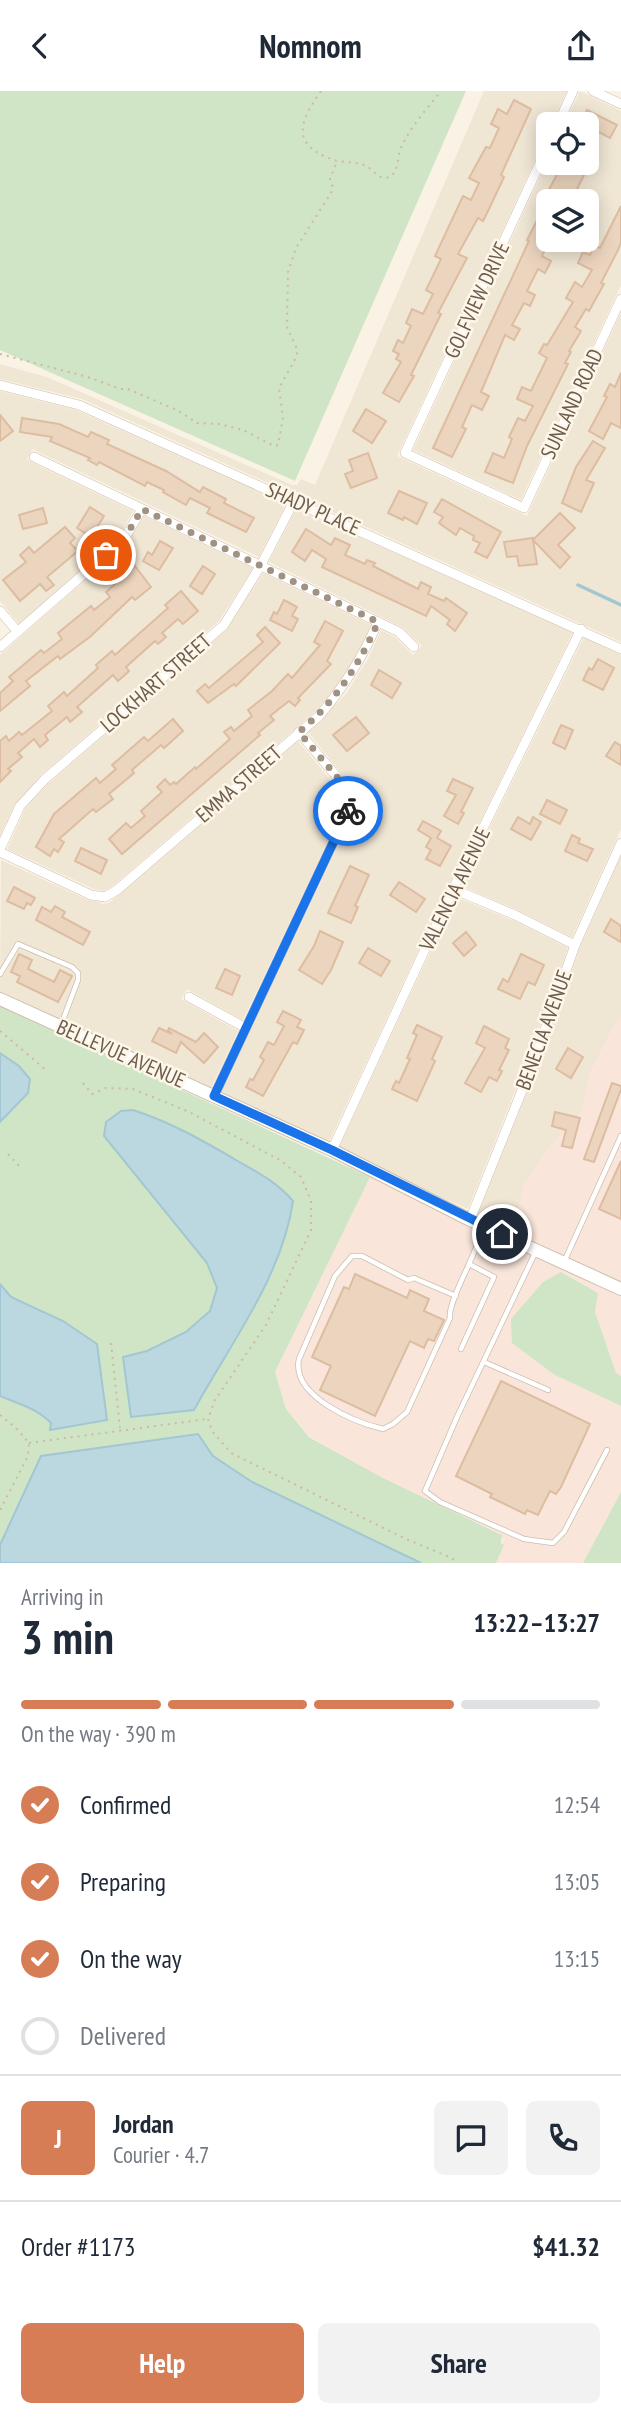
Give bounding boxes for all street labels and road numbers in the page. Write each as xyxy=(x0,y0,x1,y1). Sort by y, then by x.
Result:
street label: GOLFVIEW DRIVE xyxy=(438,237,515,362)
street label: SUNLAND ROAD xyxy=(534,344,609,463)
street label: SHADY PLACE xyxy=(262,476,365,541)
street label: LOCKHART STREET xyxy=(95,627,217,738)
street label: EMMA STREET xyxy=(190,738,288,828)
street label: VALENCIA AVENUE xyxy=(412,822,496,956)
street label: BENECIA AVENUE xyxy=(509,966,578,1094)
street label: BELLEVUE AVENUE xyxy=(53,1013,190,1094)

